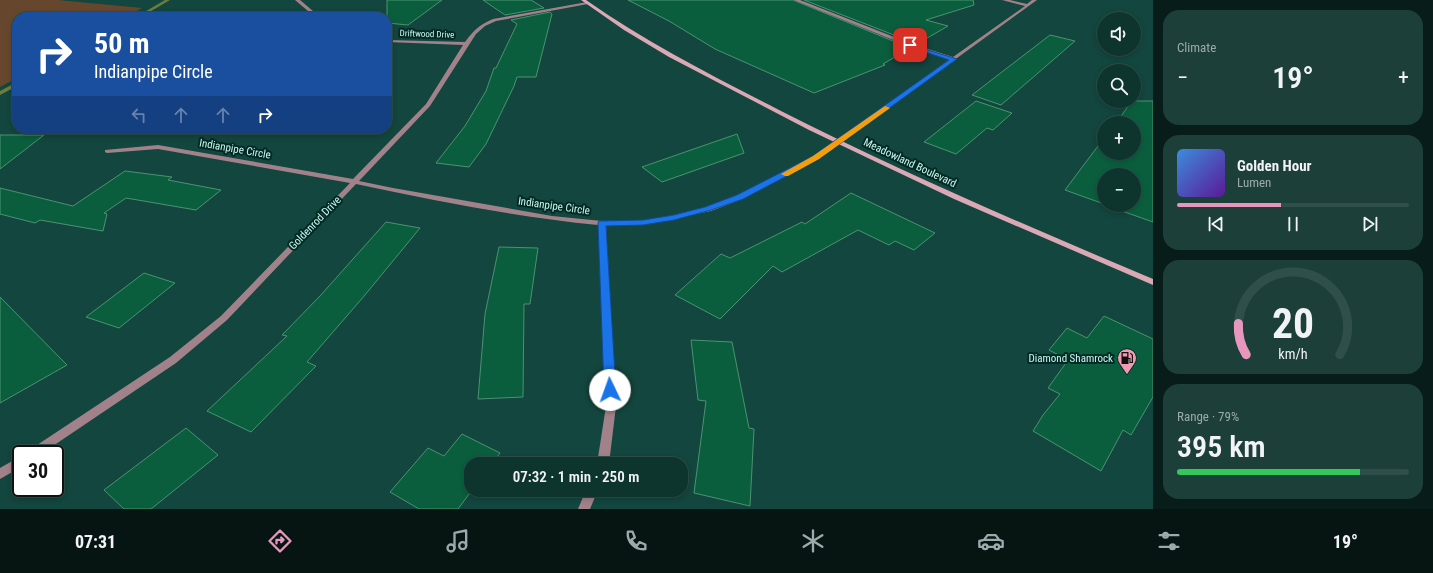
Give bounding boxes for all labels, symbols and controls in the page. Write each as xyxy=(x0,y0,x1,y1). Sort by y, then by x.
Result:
map controls xyxy=(1097,12,1141,212)
button: sound xyxy=(1097,12,1141,56)
text: 50 m xyxy=(94,27,150,60)
icon: right xyxy=(28,28,80,80)
street label: Driftwood Drive xyxy=(399,28,455,40)
pin xyxy=(893,28,927,62)
icon: arrive xyxy=(899,34,921,56)
text: Climate xyxy=(1177,40,1216,55)
text: 19° xyxy=(1272,60,1314,95)
text: Indianpipe Circle xyxy=(94,61,213,82)
button: search xyxy=(1097,64,1141,108)
text: − xyxy=(1177,65,1188,90)
text: + xyxy=(1398,65,1409,90)
icon: left xyxy=(128,104,150,126)
icon: ahead xyxy=(170,104,192,126)
icon: ahead xyxy=(212,104,234,126)
icon: right xyxy=(254,104,276,126)
button: + xyxy=(1097,116,1141,160)
street label: Indianpipe Circle xyxy=(198,136,272,162)
street label: Meadowland Boulevard xyxy=(861,136,959,190)
text: Golden Hour xyxy=(1237,157,1312,175)
button: − xyxy=(1097,168,1141,212)
text: Lumen xyxy=(1237,175,1271,190)
street label: Goldenrod Drive xyxy=(286,194,344,252)
street label: Indianpipe Circle xyxy=(517,195,591,217)
icon: previous xyxy=(1205,213,1227,235)
icon: pause xyxy=(1282,213,1304,235)
icon: next xyxy=(1359,213,1381,235)
text: 20 xyxy=(1272,299,1314,348)
text: km/h xyxy=(1278,345,1308,361)
fuel station icon: Diamond Shamrock xyxy=(1116,347,1138,375)
place label: Diamond Shamrock xyxy=(1028,352,1113,365)
position arrow xyxy=(589,369,631,411)
text: Range · 79% xyxy=(1177,409,1239,424)
text: 395 km xyxy=(1177,429,1266,464)
speed limit sign: 30 xyxy=(12,445,64,497)
text: 07:32 · 1 min · 250 m xyxy=(513,468,639,486)
icon: directions xyxy=(266,527,294,555)
icon: music xyxy=(444,527,472,555)
icon: phone xyxy=(622,527,650,555)
icon: climate xyxy=(799,527,827,555)
icon: car xyxy=(977,527,1005,555)
icon: filters xyxy=(1155,527,1183,555)
text: 07:31 xyxy=(75,531,116,552)
text: 19° xyxy=(1333,531,1358,552)

